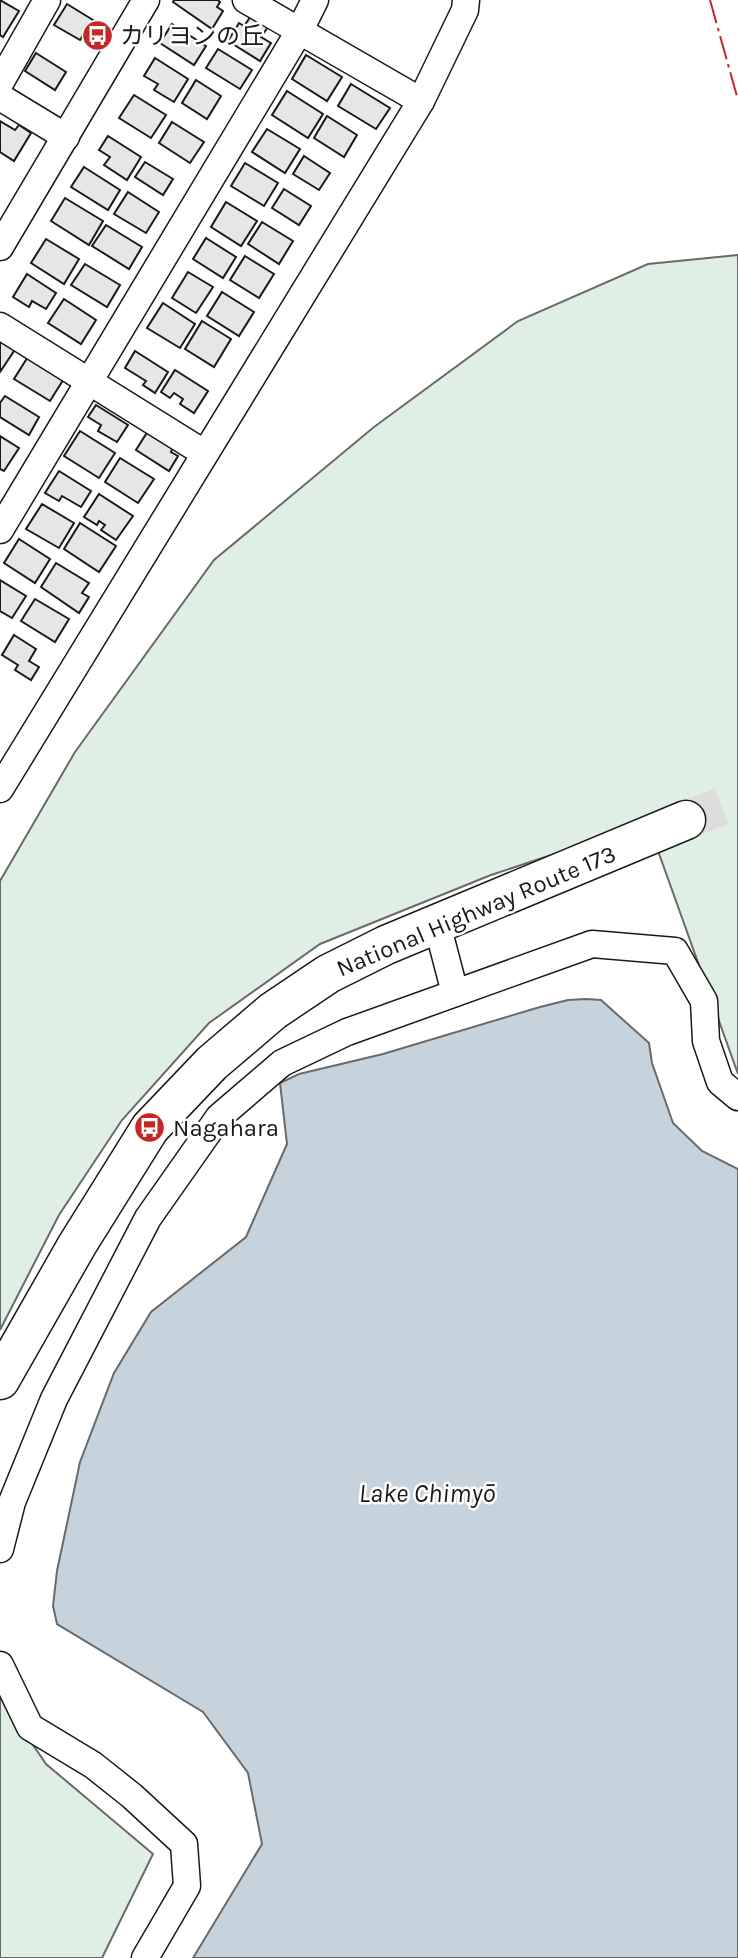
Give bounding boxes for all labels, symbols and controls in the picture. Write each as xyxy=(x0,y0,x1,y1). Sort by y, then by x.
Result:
bus stop icon: カリヨンの丘 xyxy=(80,19,114,53)
place label: カリヨンの丘 xyxy=(120,22,264,50)
street label: National Highway Route 173 xyxy=(332,839,620,983)
bus stop icon: Nagahara xyxy=(133,1111,167,1145)
place label: Nagahara xyxy=(173,1114,279,1142)
water label: Lake Chimyō xyxy=(359,1478,495,1509)

